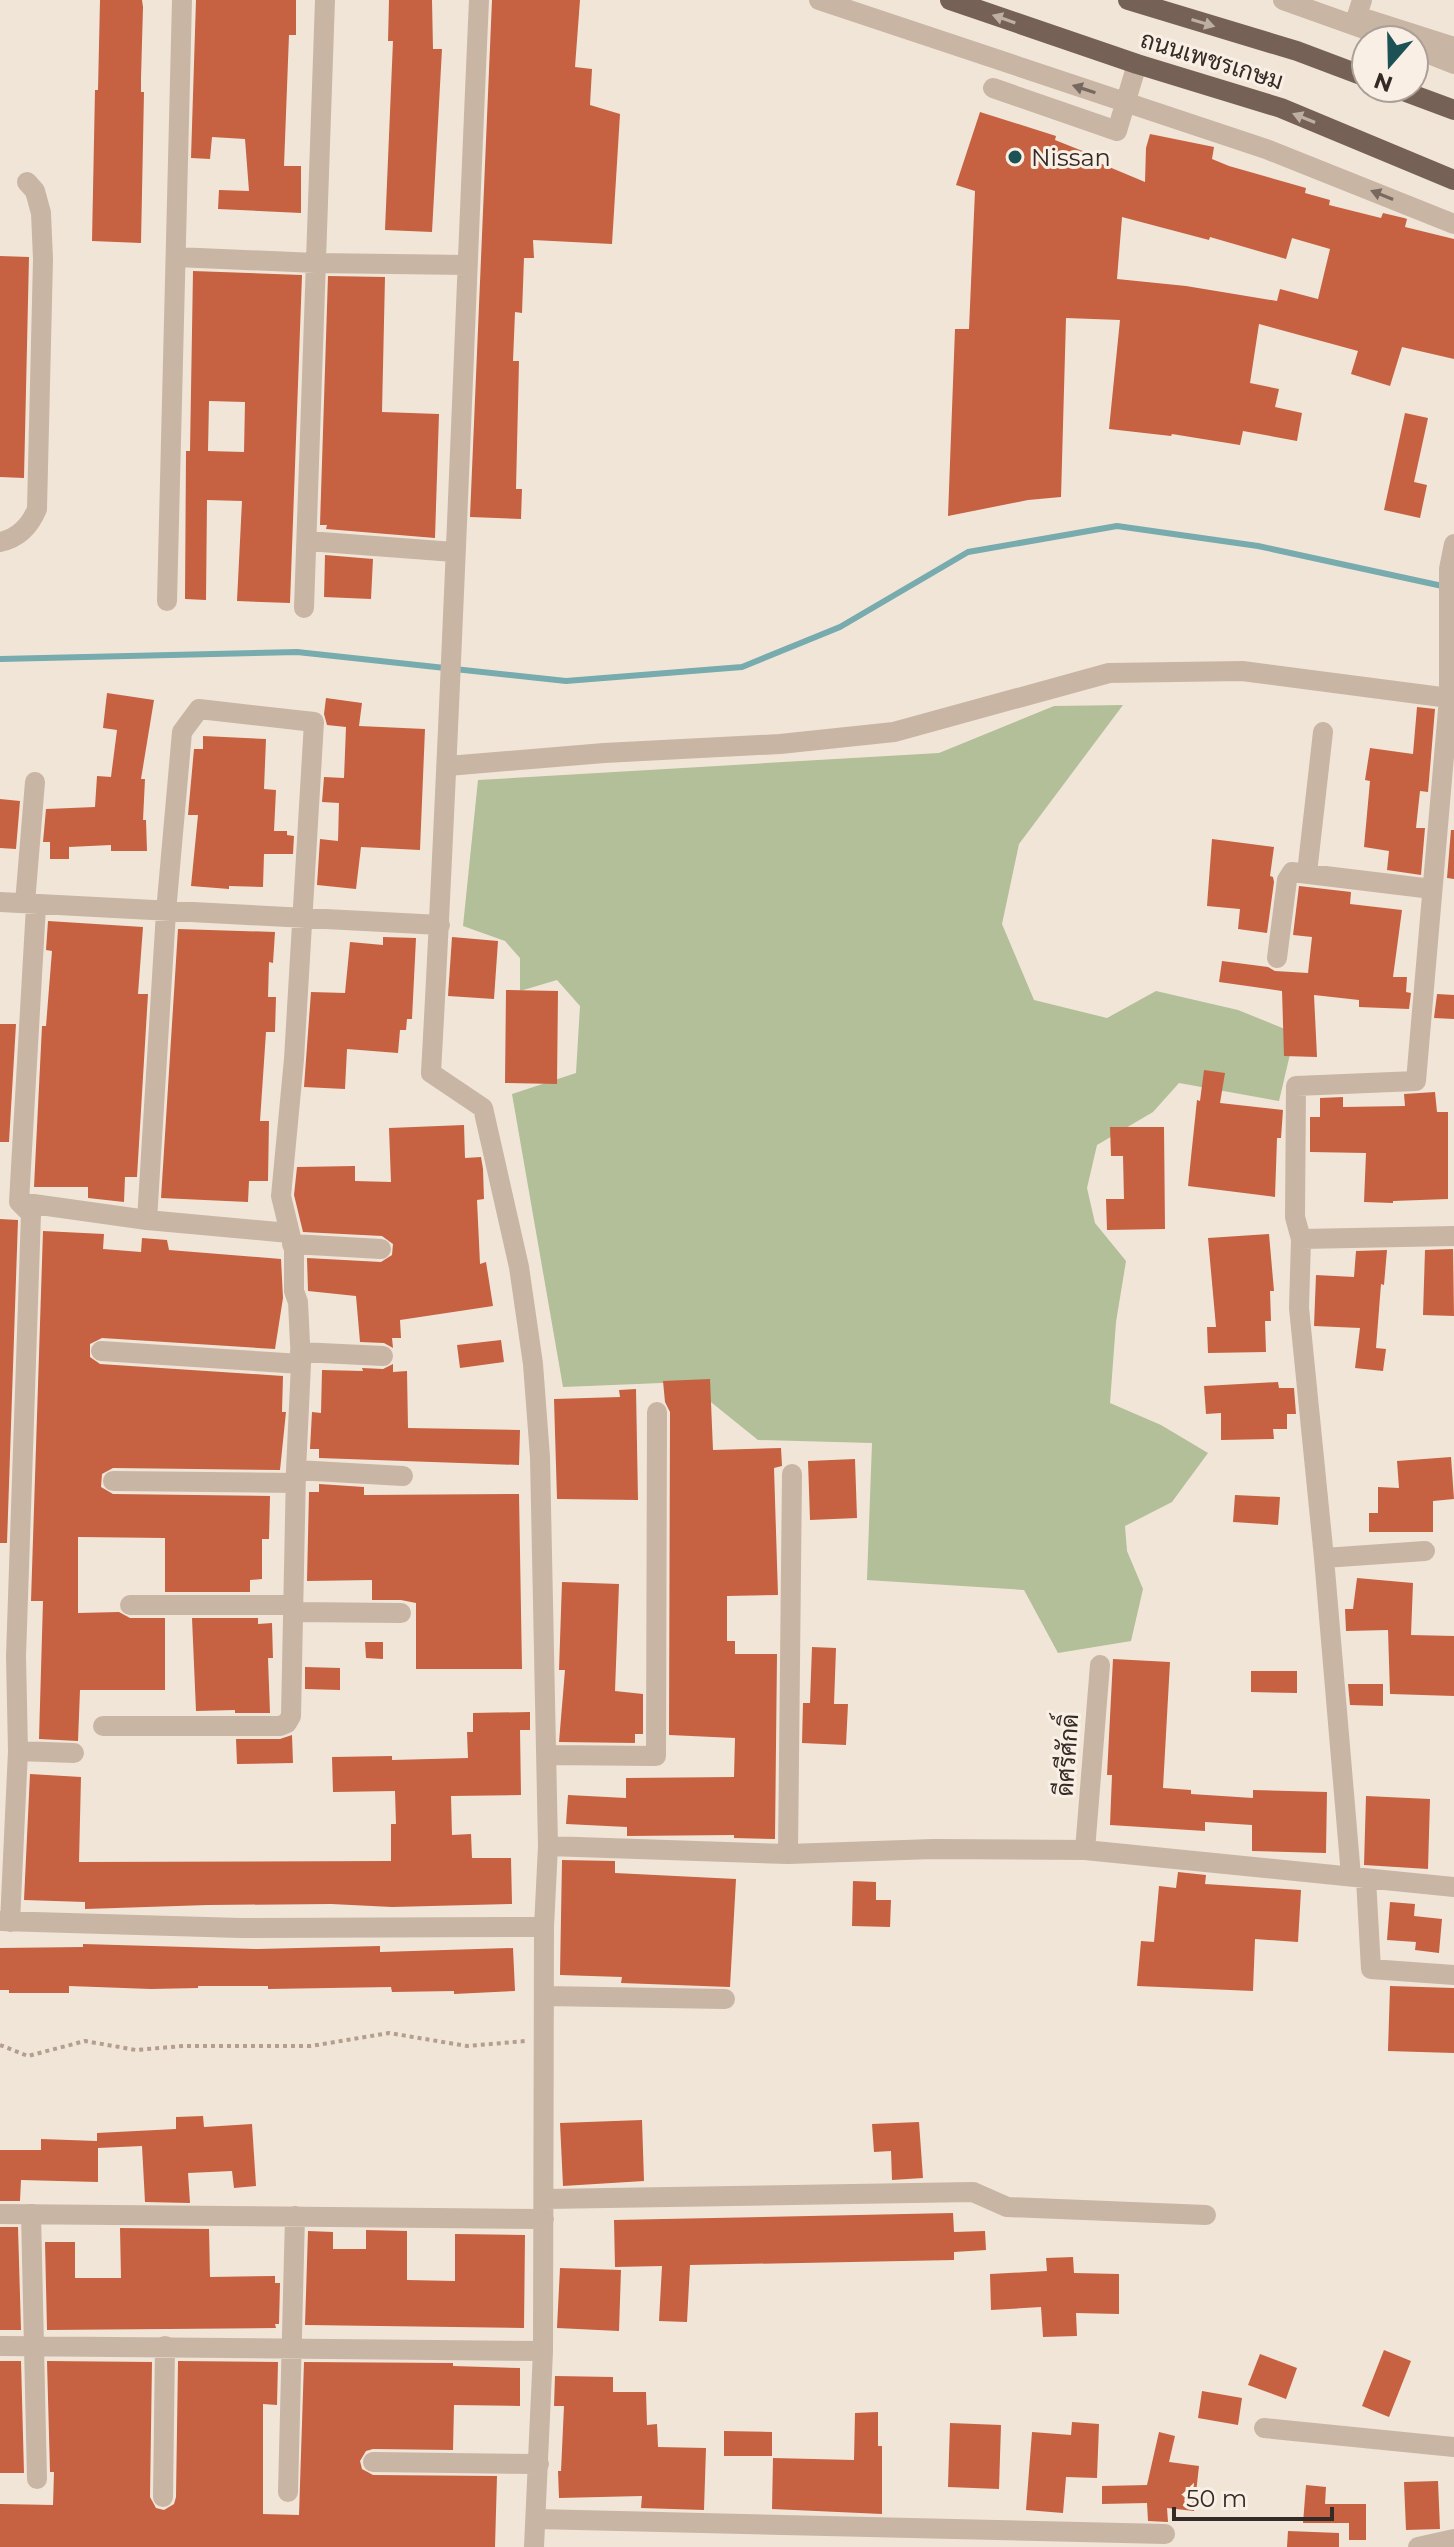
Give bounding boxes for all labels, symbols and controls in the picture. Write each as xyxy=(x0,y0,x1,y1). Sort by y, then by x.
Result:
one-way arrow xyxy=(992,12,1016,24)
one-way arrow xyxy=(1191,17,1215,30)
north arrow xyxy=(1350,24,1430,104)
street label: ถนนเพชรเกษม xyxy=(1137,25,1287,95)
text: N xyxy=(1370,67,1396,98)
one-way arrow xyxy=(1072,82,1096,94)
one-way arrow xyxy=(1292,111,1316,124)
place label: Nissan xyxy=(1031,143,1111,172)
marker: Nissan xyxy=(1006,148,1024,166)
one-way arrow xyxy=(1370,188,1394,201)
street label: ดีศรีศักดิ์ xyxy=(1043,1712,1084,1797)
scale bar xyxy=(1174,2471,1332,2521)
text: 50 m xyxy=(1186,2484,1247,2513)

